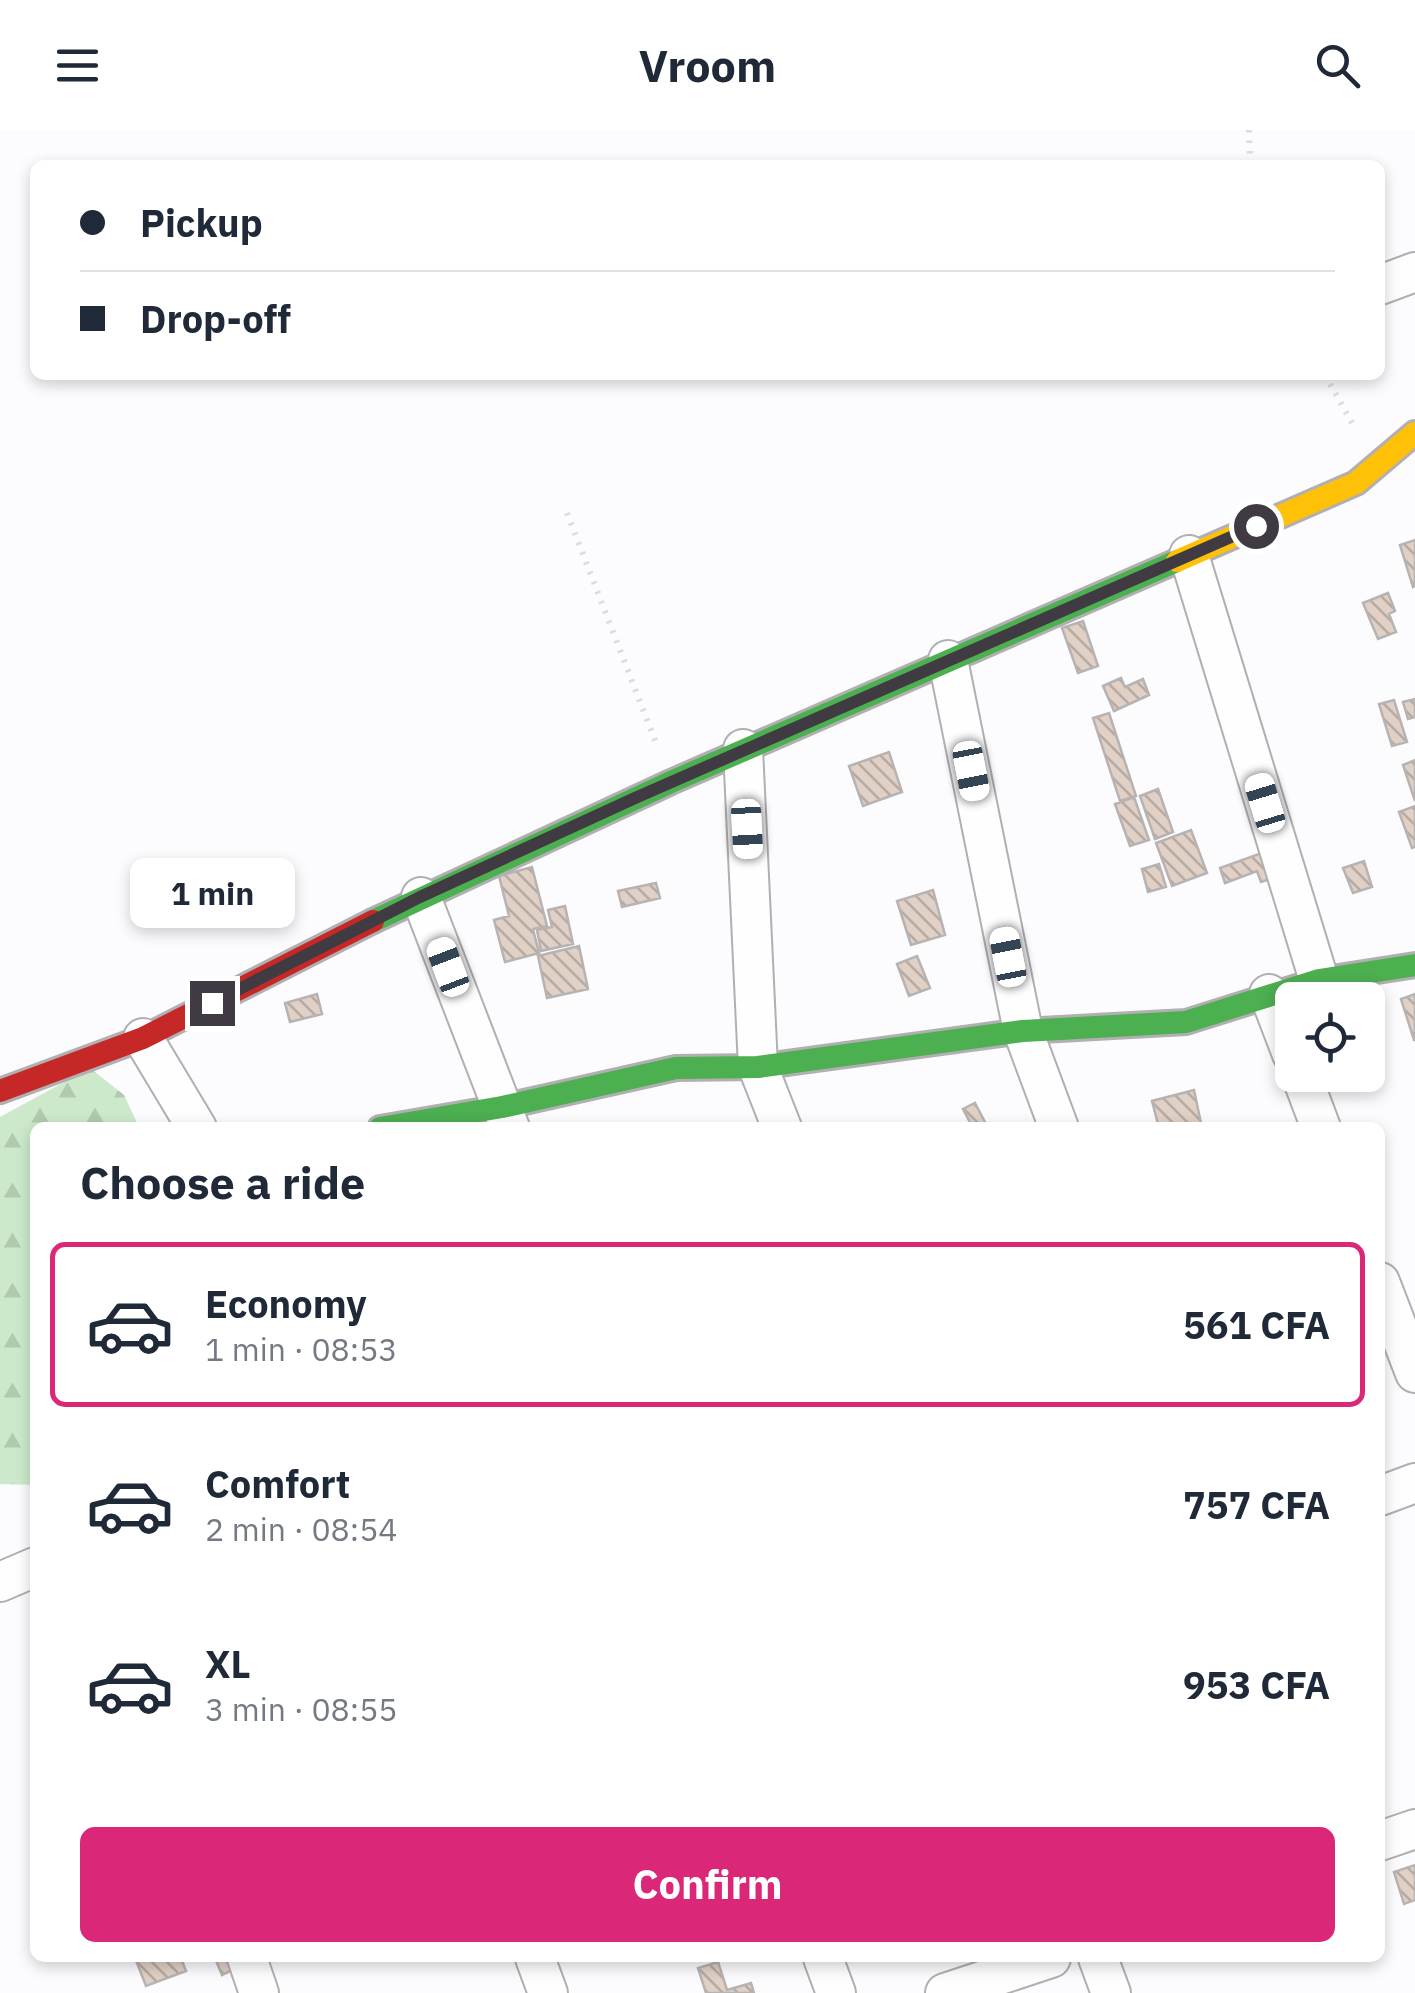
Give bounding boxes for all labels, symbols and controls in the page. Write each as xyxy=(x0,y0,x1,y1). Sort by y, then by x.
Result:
text: Vroom xyxy=(639,36,776,94)
icon: menu xyxy=(50,38,105,93)
icon: search xyxy=(1310,38,1365,93)
text: Pickup xyxy=(140,198,263,247)
text: Drop-off xyxy=(140,294,291,343)
route start xyxy=(1234,504,1279,549)
car xyxy=(951,739,991,803)
car xyxy=(1242,770,1288,836)
car xyxy=(730,798,764,860)
callout: 1 min xyxy=(130,858,294,928)
text: 1 min xyxy=(171,872,254,914)
car xyxy=(988,925,1028,989)
car xyxy=(423,934,473,1000)
route end xyxy=(190,981,235,1026)
map controls xyxy=(1275,982,1385,1092)
button: locate xyxy=(1275,982,1385,1092)
text: Choose a ride xyxy=(80,1153,365,1211)
text: Economy xyxy=(205,1279,367,1328)
icon: car xyxy=(85,1280,175,1370)
text: 561 CFA xyxy=(1183,1300,1330,1349)
text: 1 min · 08:53 xyxy=(205,1328,398,1370)
text: Comfort xyxy=(205,1459,350,1508)
icon: car xyxy=(85,1460,175,1550)
text: 757 CFA xyxy=(1183,1480,1330,1529)
text: 2 min · 08:54 xyxy=(205,1508,398,1550)
text: XL xyxy=(205,1639,251,1688)
icon: car xyxy=(85,1640,175,1730)
text: 953 CFA xyxy=(1183,1660,1330,1709)
text: 3 min · 08:55 xyxy=(205,1688,398,1730)
button: Confirm xyxy=(80,1827,1335,1942)

